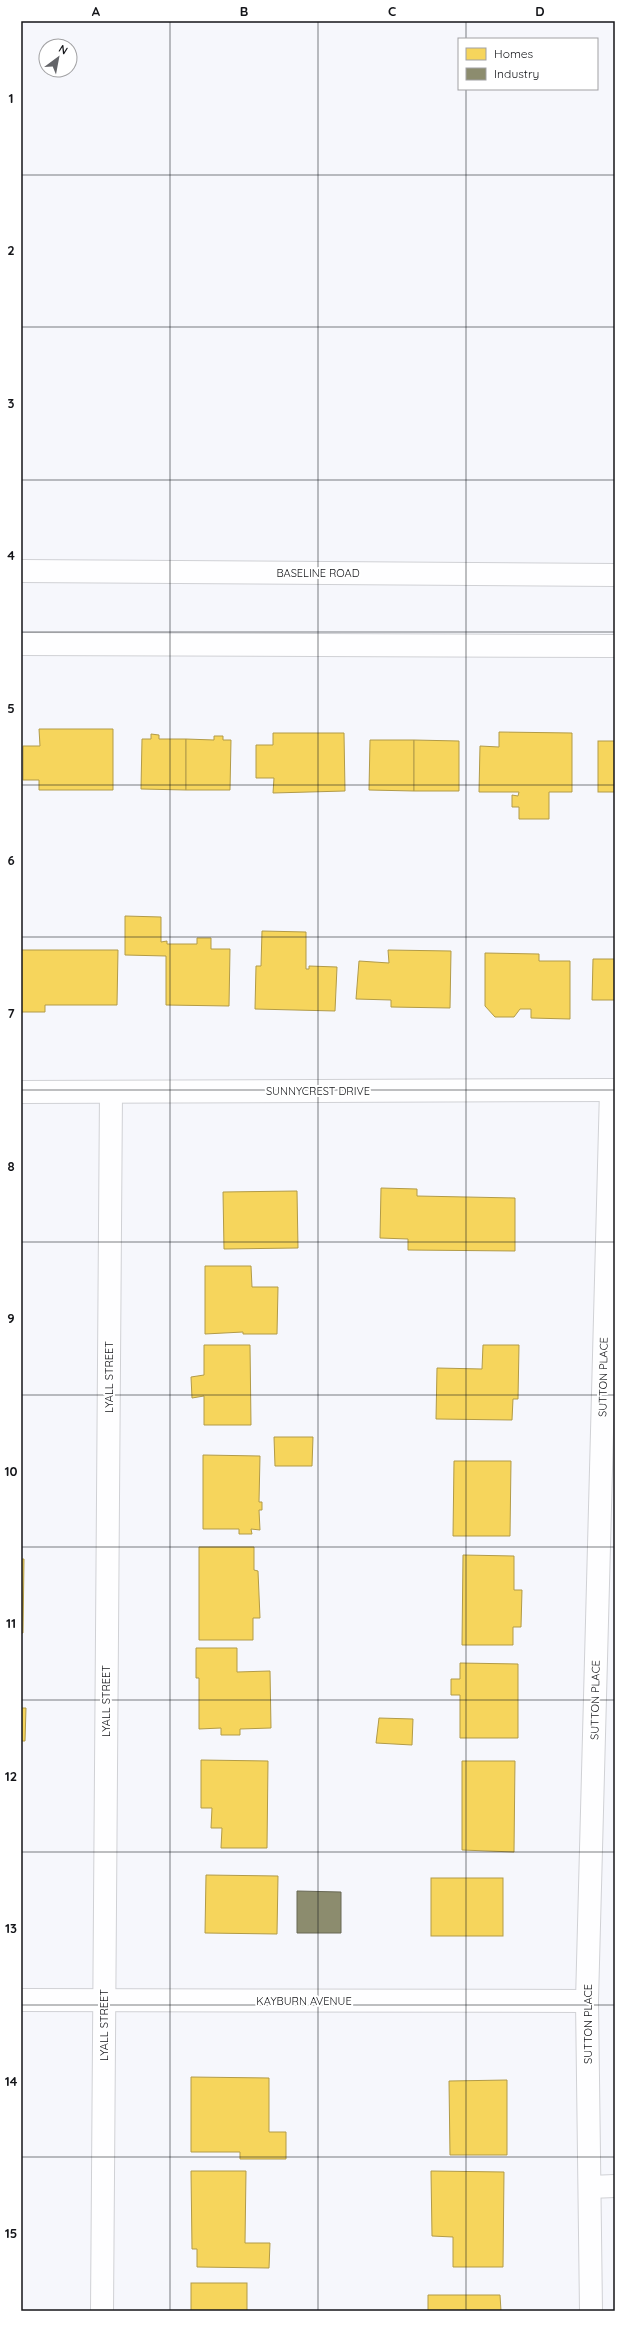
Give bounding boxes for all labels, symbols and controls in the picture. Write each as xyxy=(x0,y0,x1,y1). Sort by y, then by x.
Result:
text: A xyxy=(92,3,101,19)
text: B xyxy=(240,3,248,19)
text: C xyxy=(388,3,396,19)
text: D xyxy=(535,3,545,19)
north arrow xyxy=(38,38,78,78)
legend xyxy=(458,38,598,90)
text: N xyxy=(56,41,70,58)
text: Homes xyxy=(494,46,534,61)
text: Industry xyxy=(494,66,539,81)
text: 1 xyxy=(8,90,14,106)
text: 2 xyxy=(7,242,15,258)
text: 3 xyxy=(8,395,15,411)
text: 4 xyxy=(7,547,15,563)
street label: BASELINE ROAD xyxy=(276,566,360,580)
text: 5 xyxy=(7,700,15,716)
text: 6 xyxy=(7,852,15,868)
text: 7 xyxy=(7,1005,15,1021)
street label: SUNNYCREST DRIVE xyxy=(266,1084,370,1098)
text: 8 xyxy=(7,1158,15,1174)
text: 9 xyxy=(7,1310,15,1326)
street label: SUTTON PLACE xyxy=(595,1337,611,1417)
street label: LYALL STREET xyxy=(102,1341,116,1413)
text: 10 xyxy=(4,1463,18,1479)
text: 11 xyxy=(6,1615,16,1631)
street label: SUTTON PLACE xyxy=(587,1660,603,1740)
street label: LYALL STREET xyxy=(99,1665,113,1737)
text: 12 xyxy=(5,1768,17,1784)
text: 13 xyxy=(5,1920,17,1936)
street label: SUTTON PLACE xyxy=(581,1984,595,2064)
street label: LYALL STREET xyxy=(97,1989,111,2061)
street label: KAYBURN AVENUE xyxy=(256,1994,352,2008)
text: 14 xyxy=(5,2073,18,2089)
text: 15 xyxy=(5,2225,17,2241)

